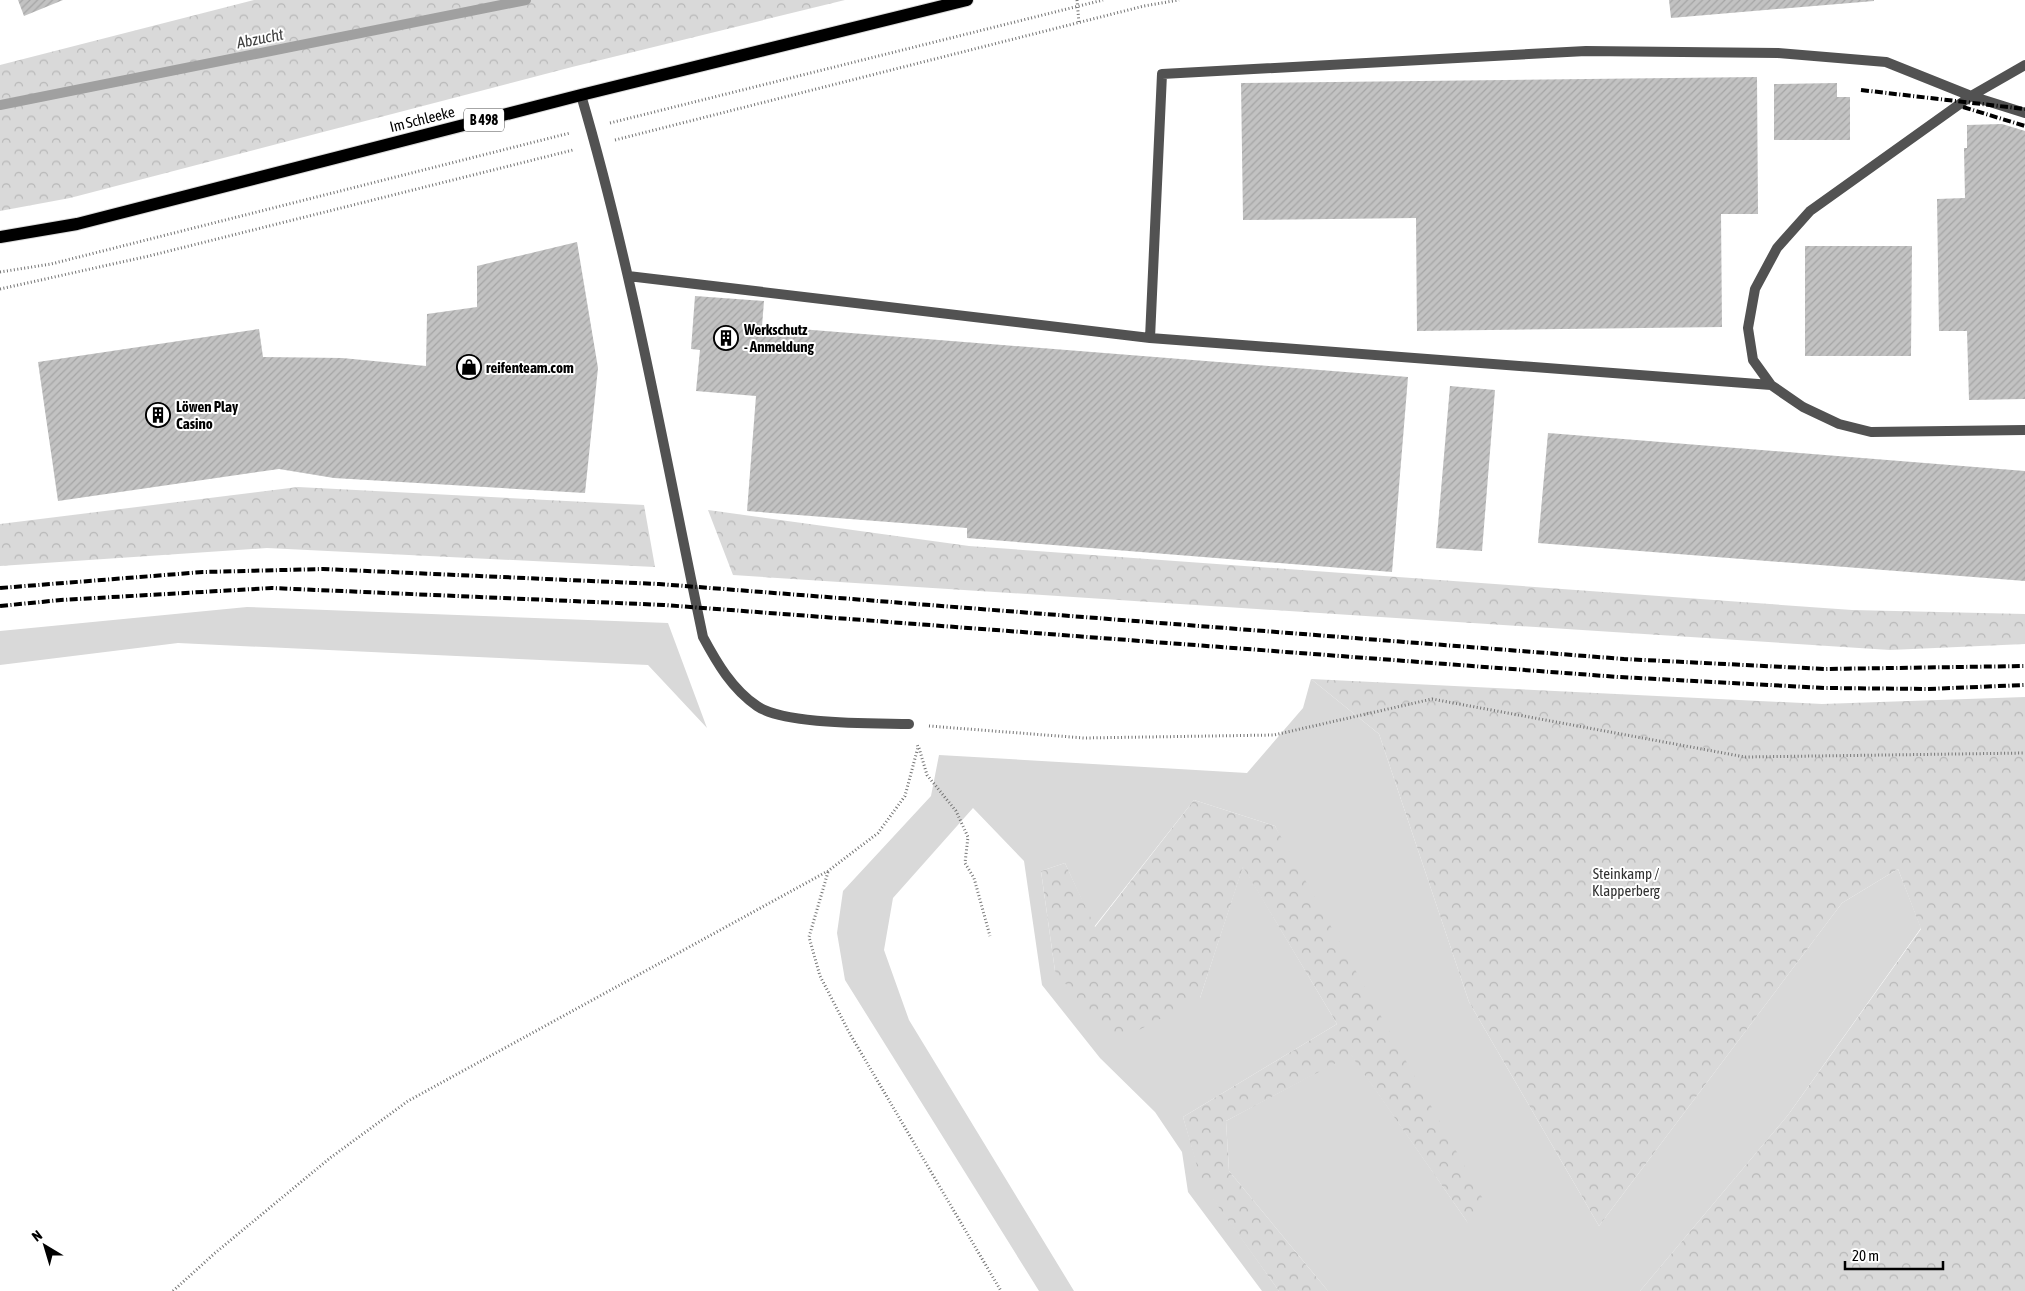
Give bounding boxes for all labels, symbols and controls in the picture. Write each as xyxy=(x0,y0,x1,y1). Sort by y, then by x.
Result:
water label: Abzucht xyxy=(234,25,285,52)
street label: Im Schleeke xyxy=(388,103,456,135)
road number: B 498 xyxy=(464,108,504,132)
place label: Werkschutz - Anmeldung xyxy=(743,321,814,355)
building icon: Werkschutz - Anmeldung xyxy=(713,325,739,351)
shop icon: reifenteam.com xyxy=(456,354,482,380)
place label: reifenteam.com xyxy=(486,359,574,376)
place label: Löwen Play Casino xyxy=(176,398,239,432)
building icon: Löwen Play Casino xyxy=(145,402,171,428)
park label: Steinkamp / Klapperberg xyxy=(1592,865,1661,899)
north arrow xyxy=(20,1221,70,1271)
text: N xyxy=(29,1227,45,1245)
scale bar xyxy=(1845,1238,1942,1270)
text: 20 m xyxy=(1852,1247,1879,1264)

